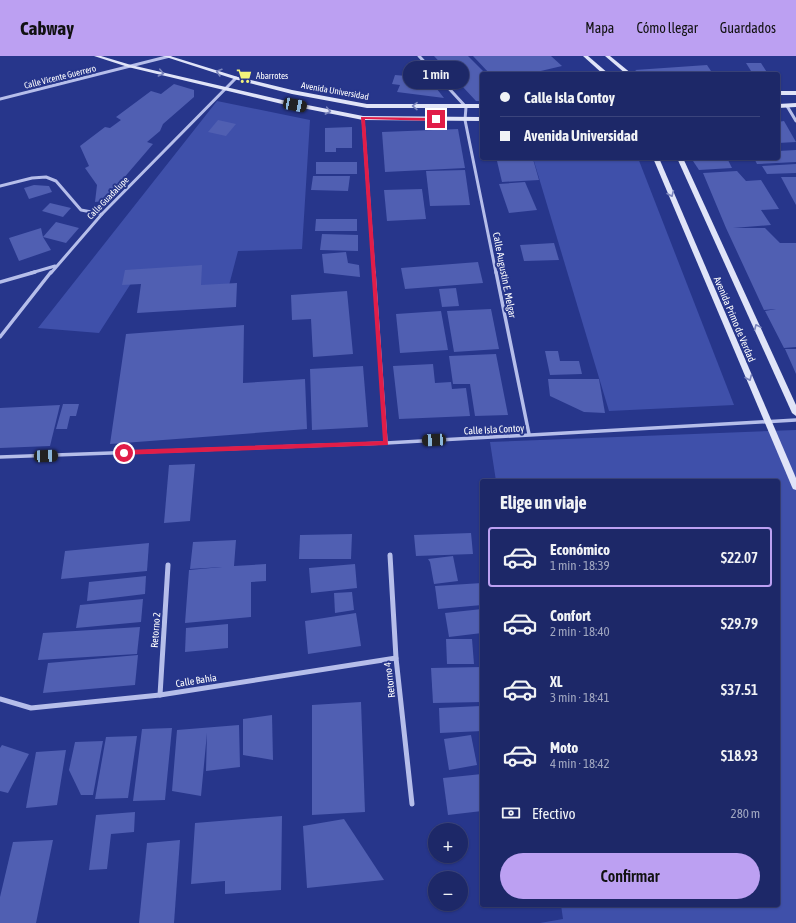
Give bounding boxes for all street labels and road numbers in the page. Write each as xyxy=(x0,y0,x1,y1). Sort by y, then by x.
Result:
street label: Calle Vicente Guerrero xyxy=(23,63,97,91)
street label: Avenida Universidad xyxy=(300,80,370,102)
street label: Calle Guadalupe xyxy=(85,175,131,221)
street label: Calle Augustin E. Melgar xyxy=(491,231,518,320)
street label: Avenida Primo de Verdad xyxy=(712,275,758,364)
street label: Calle Isla Contoy xyxy=(463,422,525,437)
street label: Retorno 2 xyxy=(149,612,162,648)
street label: Retorno 4 xyxy=(382,661,397,698)
street label: Calle Bahía xyxy=(175,672,218,689)

